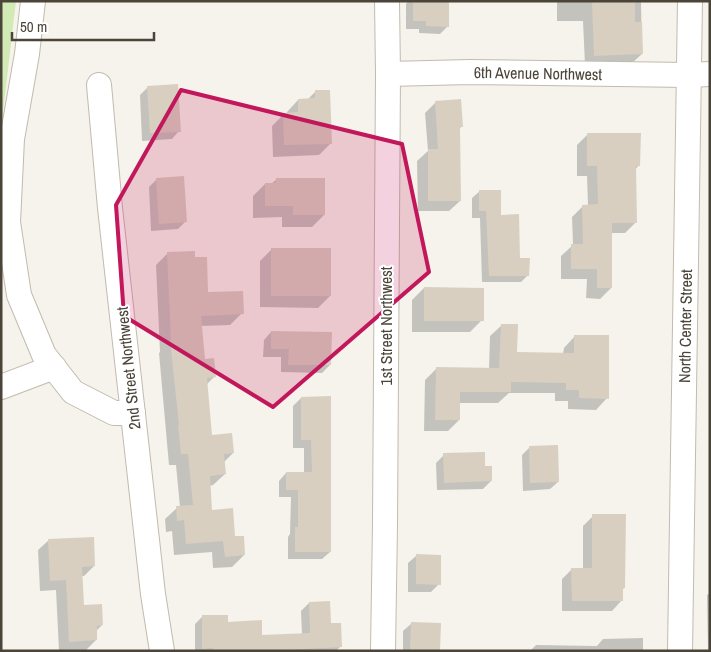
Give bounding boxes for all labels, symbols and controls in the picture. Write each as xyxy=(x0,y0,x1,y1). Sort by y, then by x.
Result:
scale bar xyxy=(12,10,155,42)
text: 50 m xyxy=(20,16,47,37)
street label: 6th Avenue Northwest xyxy=(474,61,603,85)
street label: 1st Street Northwest xyxy=(375,266,397,385)
street label: North Center Street xyxy=(673,269,697,383)
street label: 2nd Street Northwest xyxy=(111,305,145,430)

